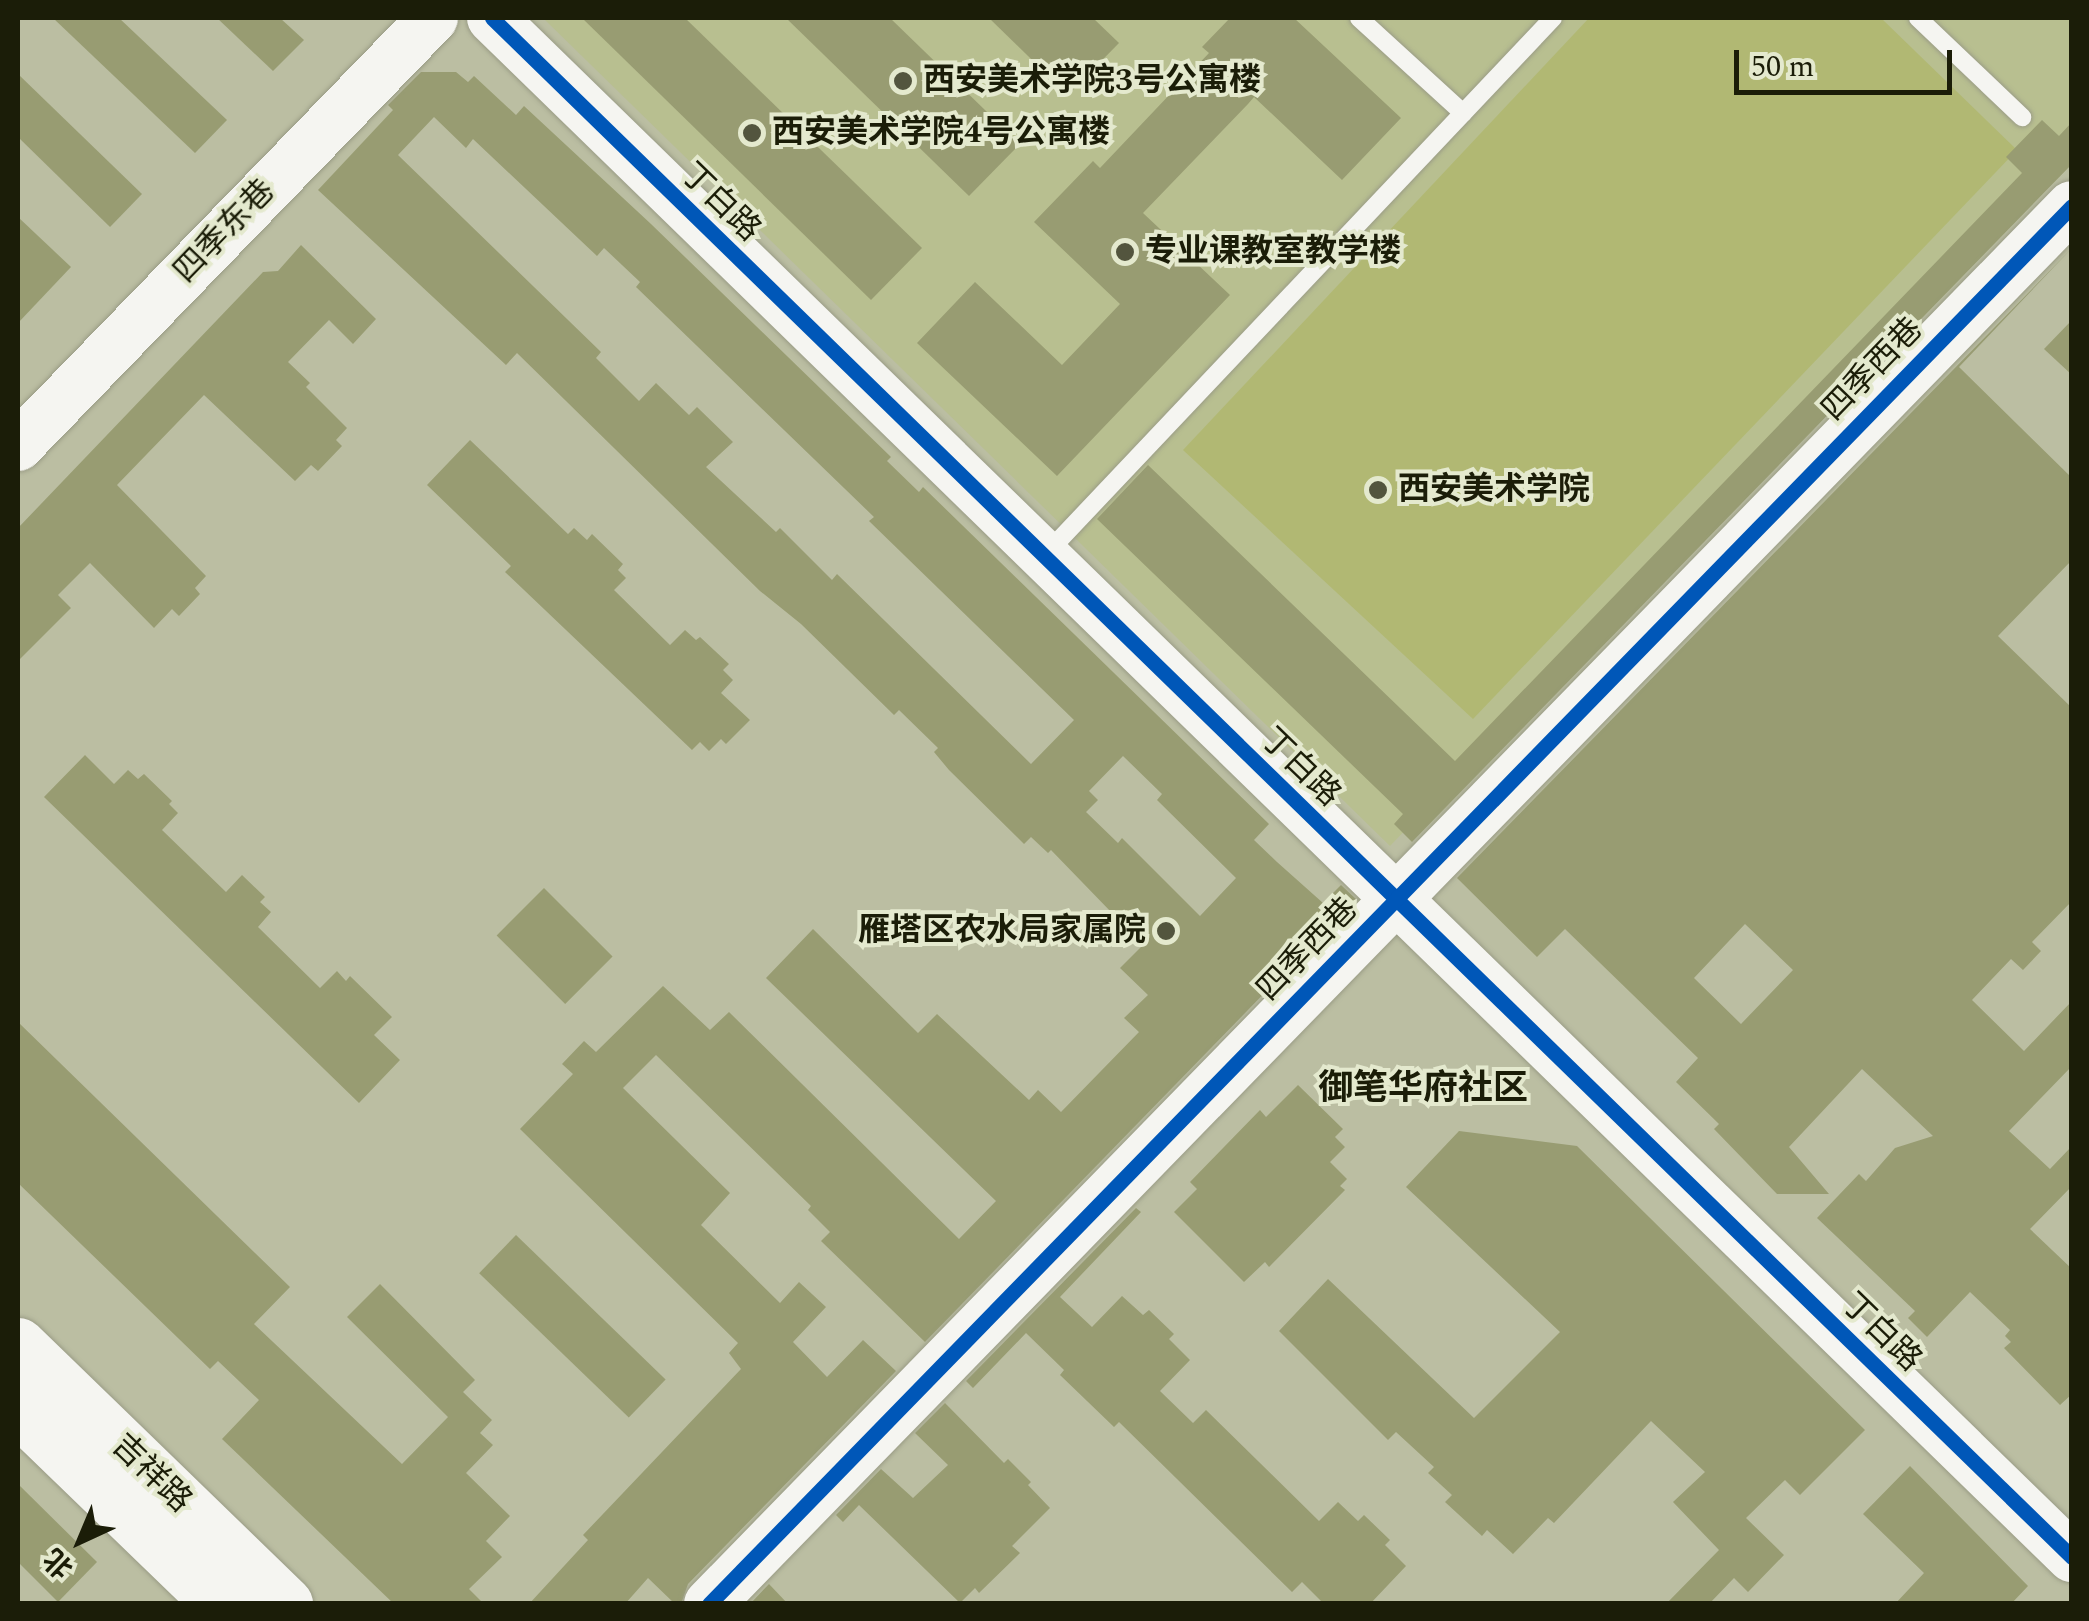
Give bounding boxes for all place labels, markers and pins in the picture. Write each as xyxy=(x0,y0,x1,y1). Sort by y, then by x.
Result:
place label: 西安美术学院3号公寓楼 xyxy=(923,62,1261,100)
marker: 西安美术学院3号公寓楼 xyxy=(892,70,914,92)
place label: 西安美术学院4号公寓楼 xyxy=(772,114,1110,152)
marker: 西安美术学院4号公寓楼 xyxy=(741,122,763,144)
place label: 专业课教室教学楼 xyxy=(1145,233,1401,271)
marker: 专业课教室教学楼 xyxy=(1114,241,1136,263)
place label: 西安美术学院 xyxy=(1398,471,1590,509)
marker: 西安美术学院 xyxy=(1367,479,1389,501)
place label: 雁塔区农水局家属院 xyxy=(858,912,1146,950)
marker: 雁塔区农水局家属院 xyxy=(1155,920,1177,942)

